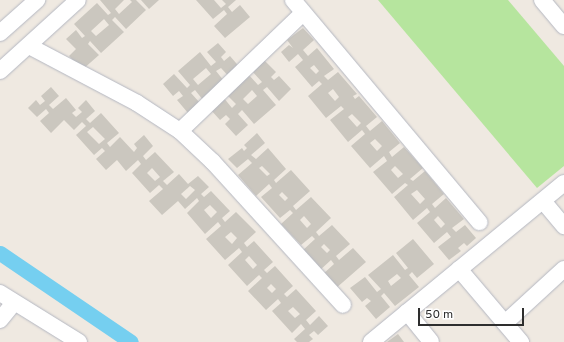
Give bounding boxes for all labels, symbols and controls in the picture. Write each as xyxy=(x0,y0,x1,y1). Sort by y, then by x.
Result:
scale bar xyxy=(420,300,526,326)
text: 50 m xyxy=(425,307,453,323)

